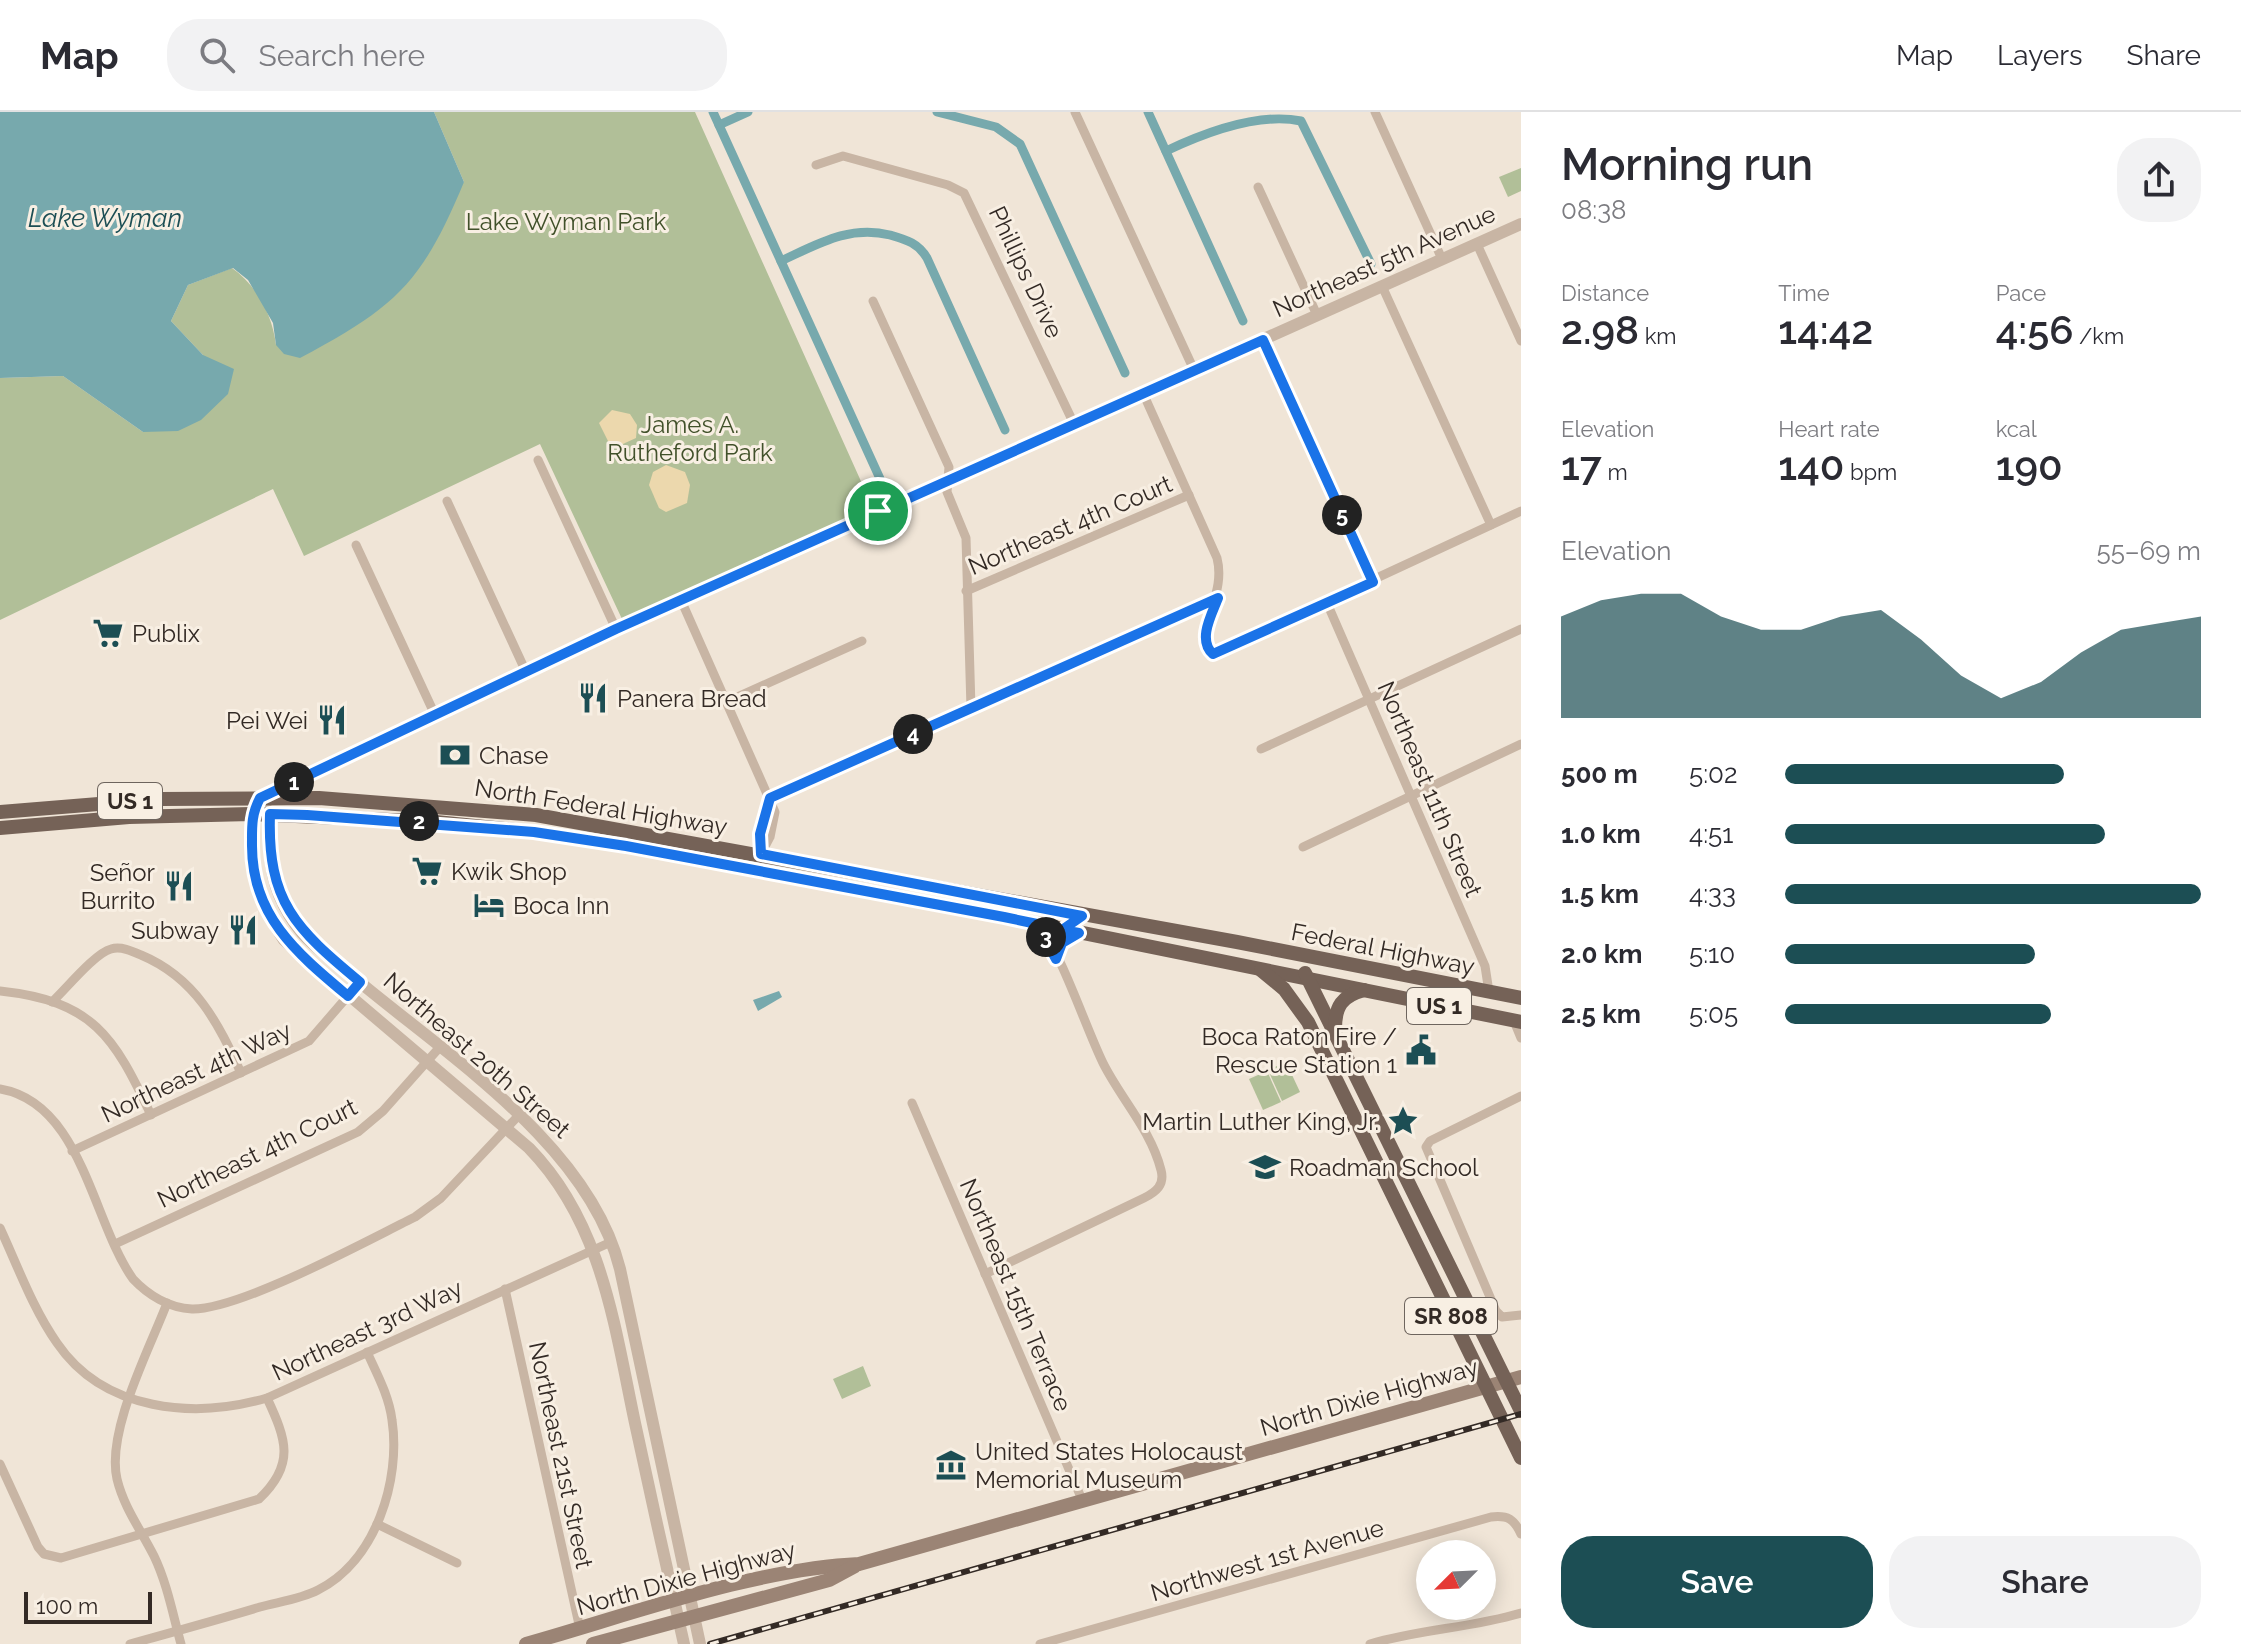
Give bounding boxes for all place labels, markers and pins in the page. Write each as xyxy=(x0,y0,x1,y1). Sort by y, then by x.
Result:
pin xyxy=(844,477,912,545)
pin: 5 xyxy=(1322,495,1362,535)
supermarket icon: Publix xyxy=(91,616,125,650)
place label: Publix xyxy=(132,619,200,648)
restaurant icon: Panera Bread xyxy=(576,681,610,715)
place label: Panera Bread xyxy=(617,684,767,713)
restaurant icon: Pei Wei xyxy=(315,703,349,737)
place label: Pei Wei xyxy=(226,706,308,735)
pin: 4 xyxy=(893,714,933,754)
bank icon: Chase xyxy=(438,738,472,772)
place label: Chase xyxy=(479,741,548,770)
pin: 1 xyxy=(274,762,314,802)
pin: 2 xyxy=(399,801,439,841)
supermarket icon: Kwik Shop xyxy=(410,854,444,888)
place label: Kwik Shop xyxy=(451,857,567,886)
place label: Señor Burrito xyxy=(81,858,156,915)
restaurant icon: Señor Burrito xyxy=(162,869,196,903)
hotel icon: Boca Inn xyxy=(472,888,506,922)
place label: Boca Inn xyxy=(513,891,610,920)
restaurant icon: Subway xyxy=(226,913,260,947)
place label: Subway xyxy=(131,916,219,945)
pin: 3 xyxy=(1026,917,1066,957)
place label: Boca Raton Fire / Rescue Station 1 xyxy=(1202,1022,1397,1079)
public building icon: Boca Raton Fire / Rescue Station 1 xyxy=(1404,1033,1438,1067)
place icon: Martin Luther King, Jr. xyxy=(1386,1104,1420,1138)
place label: Martin Luther King, Jr. xyxy=(1142,1107,1379,1136)
school or university icon: Roadman School xyxy=(1248,1150,1282,1184)
place label: Roadman School xyxy=(1289,1153,1479,1182)
place label: United States Holocaust Memorial Museum xyxy=(975,1437,1243,1494)
museum icon: United States Holocaust Memorial Museum xyxy=(934,1448,968,1482)

